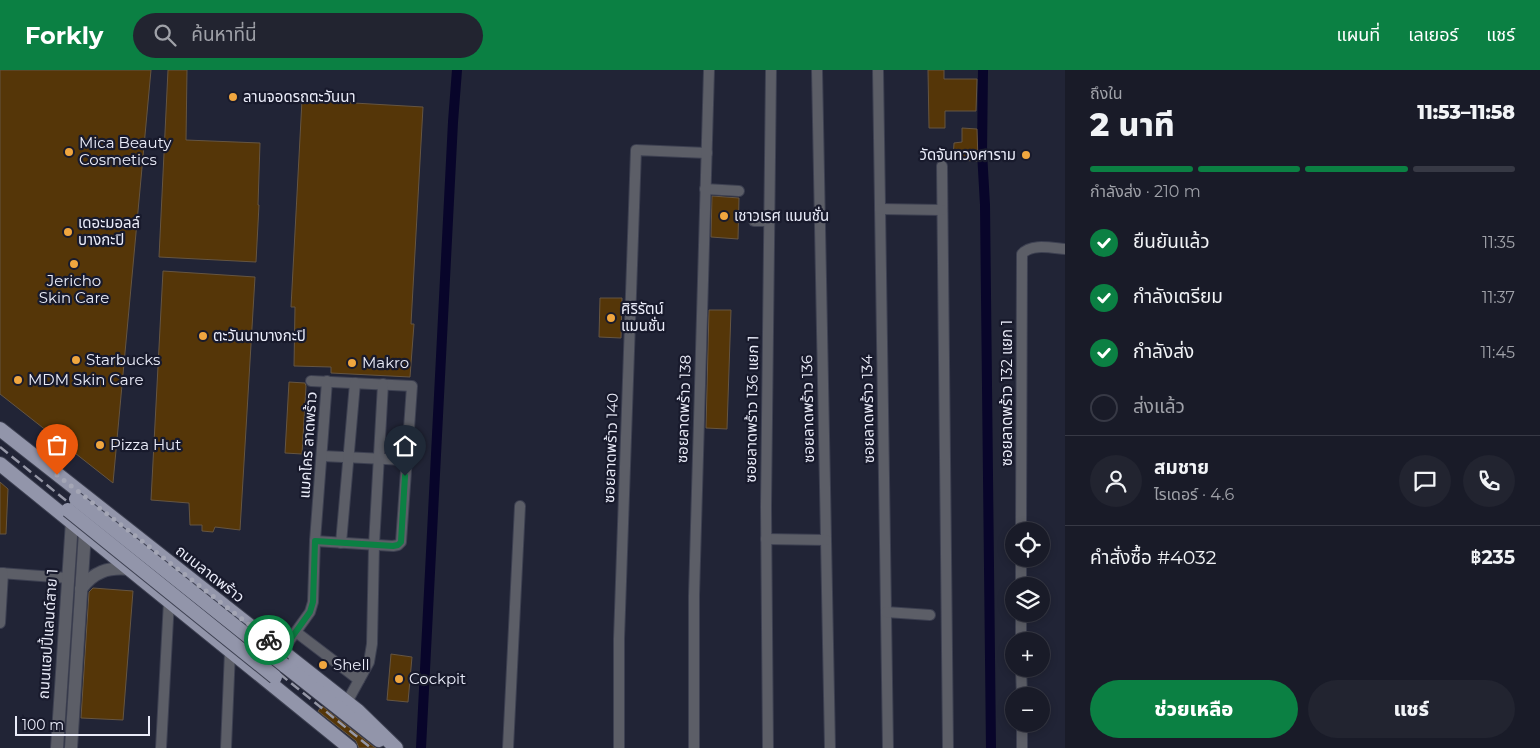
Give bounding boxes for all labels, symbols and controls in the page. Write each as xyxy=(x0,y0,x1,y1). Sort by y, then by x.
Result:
search box xyxy=(133,13,483,58)
text: Forkly xyxy=(25,21,103,50)
icon: search xyxy=(151,21,179,49)
text: ค้นหาที่นี่ xyxy=(191,23,257,46)
text: แผนที่ xyxy=(1336,24,1380,46)
text: เลเยอร์ xyxy=(1408,24,1458,46)
text: แชร์ xyxy=(1486,24,1515,46)
text: ถึงใน xyxy=(1090,84,1123,103)
place label: ลานจอดรถตะวันนา xyxy=(243,87,356,106)
marker: ลานจอดรถตะวันนา xyxy=(227,91,239,103)
text: 11:53–11:58 xyxy=(1417,101,1515,124)
text: 2 นาที xyxy=(1090,105,1175,144)
place label: Mica Beauty Cosmetics xyxy=(79,133,172,169)
place label: วัดจันทวงศาราม xyxy=(920,145,1016,164)
marker: Mica Beauty Cosmetics xyxy=(63,146,75,158)
marker: วัดจันทวงศาราม xyxy=(1020,149,1032,161)
text: กำลังส่ง · 210 m xyxy=(1090,182,1201,201)
place label: เชาวเรศ แมนชั่น xyxy=(734,206,829,225)
marker: เชาวเรศ แมนชั่น xyxy=(718,210,730,222)
place label: เดอะมอลล์ บางกะปิ xyxy=(78,213,140,249)
marker: เดอะมอลล์ บางกะปิ xyxy=(62,226,74,238)
icon: check xyxy=(1090,229,1118,257)
text: ยืนยันแล้ว xyxy=(1133,230,1210,253)
text: 11:35 xyxy=(1482,233,1515,252)
marker: Jericho Skin Care xyxy=(68,258,80,270)
place label: Jericho Skin Care xyxy=(39,271,109,307)
icon: check xyxy=(1090,284,1118,312)
text: กำลังเตรียม xyxy=(1133,285,1223,308)
text: 11:37 xyxy=(1482,288,1515,307)
place label: ศิริรัตน์ แมนชั่น xyxy=(621,299,665,335)
marker: ศิริรัตน์ แมนชั่น xyxy=(605,312,617,324)
street label: ซอยลาดพร้าว 132 แยก 1 xyxy=(997,320,1016,466)
place label: ตะวันนาบางกะปิ xyxy=(213,326,306,345)
marker: ตะวันนาบางกะปิ xyxy=(197,330,209,342)
street label: ซอยลาดพร้าว 136 แยก 1 xyxy=(741,335,762,483)
icon: check xyxy=(1090,339,1118,367)
text: กำลังส่ง xyxy=(1133,340,1194,363)
text: 11:45 xyxy=(1480,343,1515,362)
place label: Starbucks xyxy=(86,350,160,369)
place label: Makro xyxy=(362,353,409,372)
marker: Starbucks xyxy=(70,354,82,366)
street label: ซอยลาดพร้าว 134 xyxy=(857,354,878,464)
street label: ซอยลาดพร้าว 138 xyxy=(672,355,695,463)
street label: ซอยลาดพร้าว 136 xyxy=(797,355,818,463)
marker: Makro xyxy=(346,357,358,369)
place label: MDM Skin Care xyxy=(28,370,144,389)
marker: MDM Skin Care xyxy=(12,374,24,386)
street label: แมคโคร ลาดพร้าว xyxy=(294,391,321,499)
street label: ซอยลาดพร้าว 140 xyxy=(599,393,622,503)
text: ส่งแล้ว xyxy=(1133,395,1185,418)
pin xyxy=(36,424,78,475)
pin xyxy=(384,425,426,476)
icon: bag xyxy=(43,431,71,459)
icon: home xyxy=(391,432,419,460)
place label: Pizza Hut xyxy=(110,435,181,454)
marker: Pizza Hut xyxy=(94,439,106,451)
button: person xyxy=(1090,455,1142,507)
button: chat xyxy=(1399,455,1451,507)
button: phone xyxy=(1463,455,1515,507)
text: สมชาย xyxy=(1154,456,1209,479)
text: ไรเดอร์ · 4.6 xyxy=(1154,485,1234,504)
map controls xyxy=(1005,522,1050,732)
button: locate xyxy=(1005,522,1050,567)
street label: ถนนลาดพร้าว xyxy=(172,541,249,606)
text: คำสั่งซื้อ #4032 xyxy=(1090,546,1216,569)
text: ฿235 xyxy=(1470,546,1515,569)
street label: ถนนแฮปปี้แลนด์สาย 1 xyxy=(32,568,62,700)
button: layers xyxy=(1005,577,1050,622)
courier xyxy=(244,615,294,665)
icon: bike xyxy=(255,626,283,654)
button: + xyxy=(1005,632,1050,677)
place label: Shell xyxy=(333,655,370,674)
marker: Shell xyxy=(317,659,329,671)
place label: Cockpit xyxy=(409,669,466,688)
marker: Cockpit xyxy=(393,673,405,685)
button: ช่วยเหลือ xyxy=(1090,680,1298,738)
button: แชร์ xyxy=(1308,680,1515,738)
button: − xyxy=(1005,687,1050,732)
scale bar xyxy=(15,713,150,736)
text: 100 m xyxy=(22,716,64,734)

